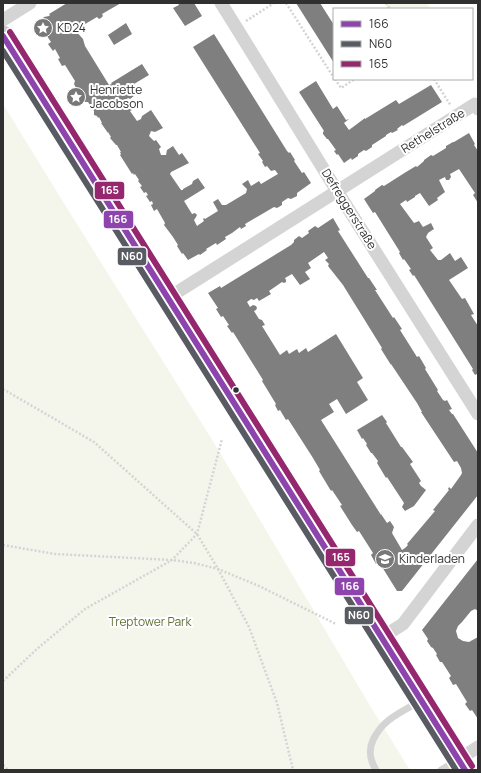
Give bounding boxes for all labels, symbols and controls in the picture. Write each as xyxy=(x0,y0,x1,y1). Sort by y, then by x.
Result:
legend xyxy=(333,8,473,80)
text: 166 xyxy=(369,15,389,32)
place icon: KD24 xyxy=(32,17,54,39)
place label: KD24 xyxy=(57,19,86,36)
text: N60 xyxy=(369,35,392,52)
text: 165 xyxy=(369,55,388,72)
place label: Henriette Jacobson xyxy=(90,81,143,112)
place icon: Henriette Jacobson xyxy=(65,86,87,108)
street label: Rethelstraße xyxy=(398,104,468,157)
street label: Defreggerstraße xyxy=(318,165,381,252)
line badge: 165 xyxy=(94,181,125,200)
text: 165 xyxy=(101,182,119,197)
line badge: 166 xyxy=(103,210,134,229)
text: 166 xyxy=(109,211,127,226)
line badge: N60 xyxy=(117,247,147,266)
text: N60 xyxy=(121,248,143,263)
unlabelled marker xyxy=(231,385,241,395)
line badge: 165 xyxy=(325,548,356,567)
school or university icon: Kinderladen xyxy=(374,548,396,570)
text: 165 xyxy=(332,549,350,564)
place label: Kinderladen xyxy=(399,550,465,567)
line badge: 166 xyxy=(334,577,365,596)
text: 166 xyxy=(341,578,359,593)
line badge: N60 xyxy=(344,606,374,625)
text: N60 xyxy=(348,607,370,622)
park label: Treptower Park xyxy=(109,613,192,630)

